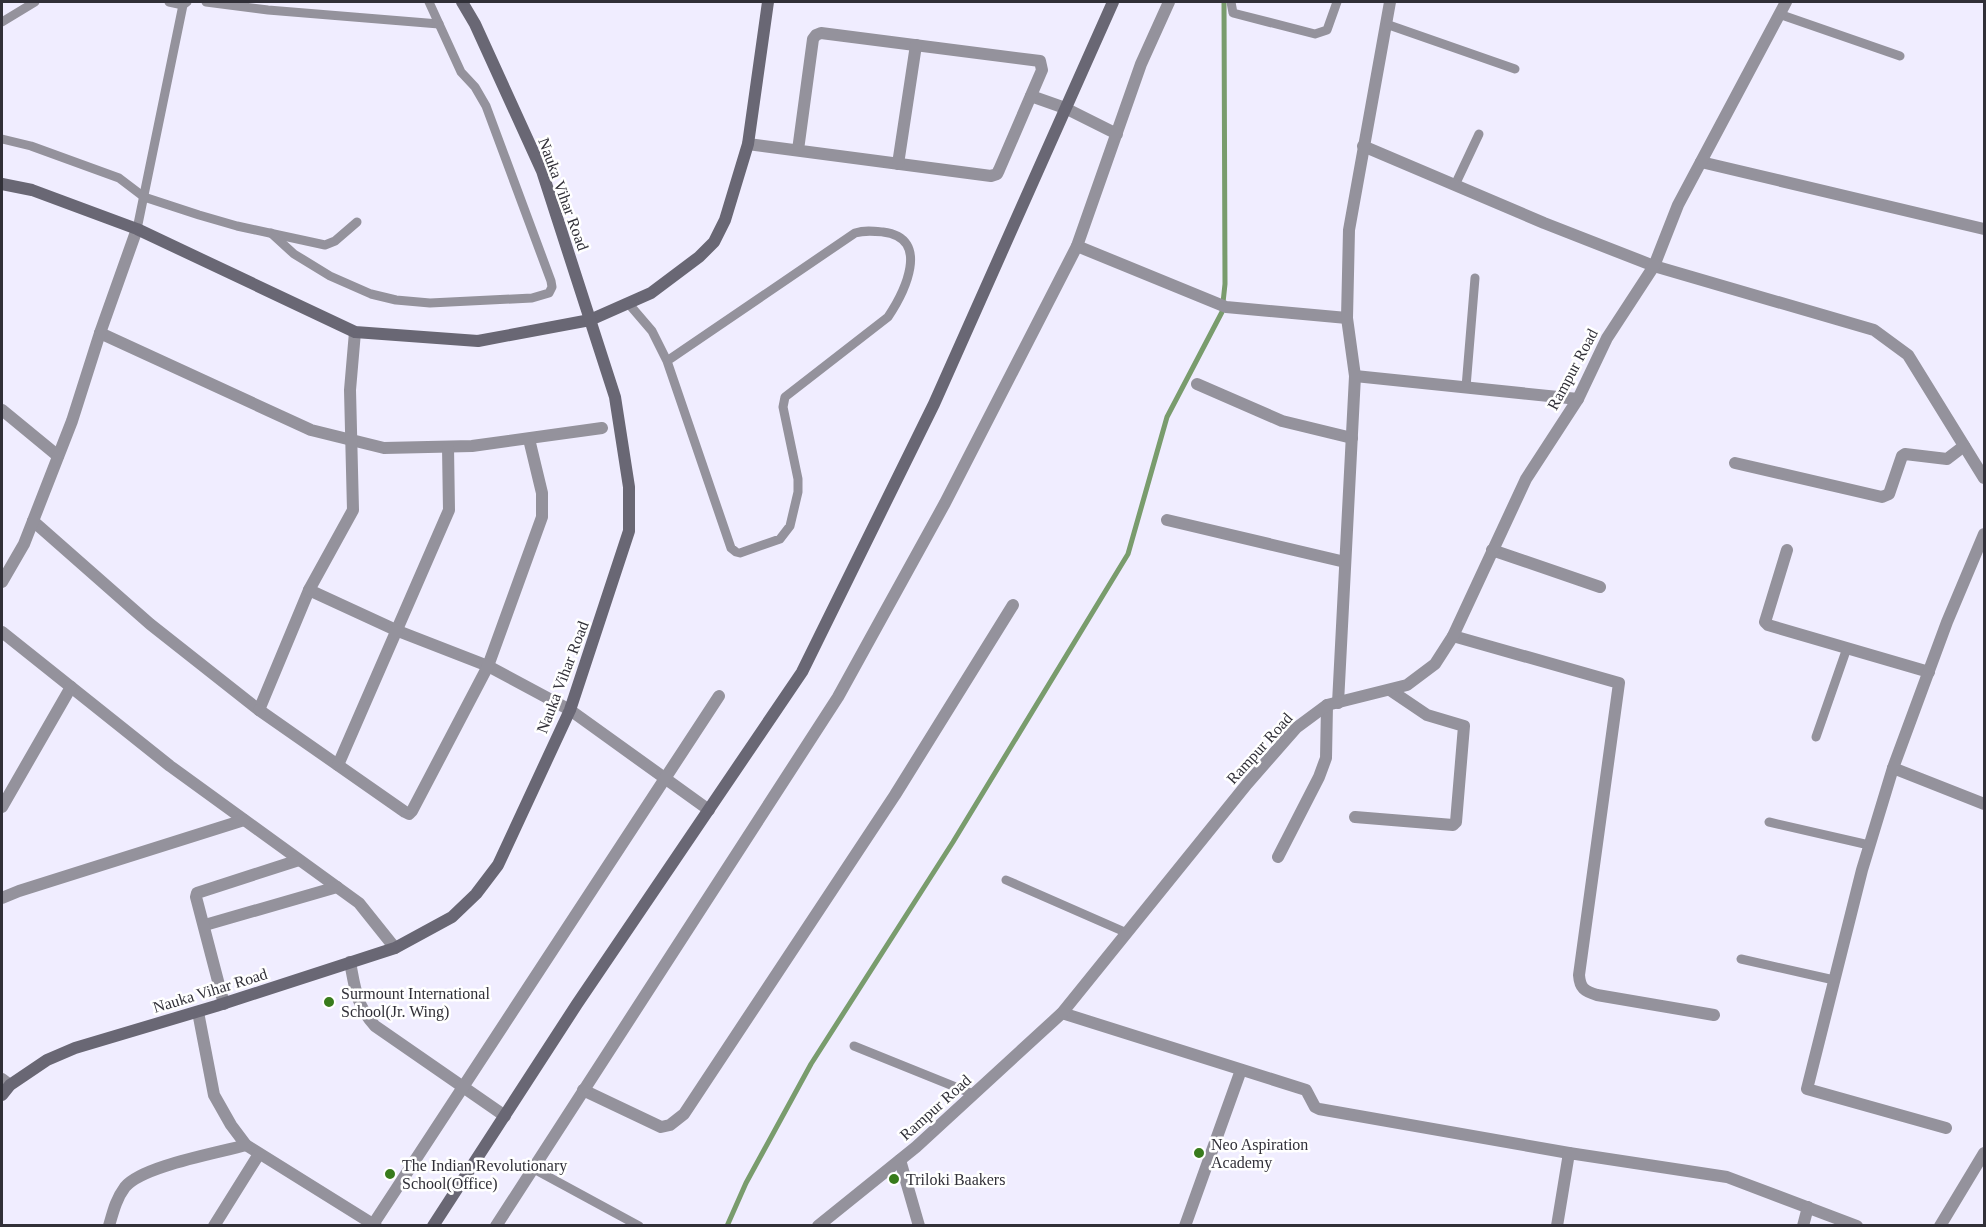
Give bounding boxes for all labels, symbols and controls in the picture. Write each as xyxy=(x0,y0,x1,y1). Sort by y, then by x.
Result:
street label: Nauka Vihar Road xyxy=(535,135,592,253)
street label: Rampur Road xyxy=(1544,326,1602,413)
street label: Nauka Vihar Road xyxy=(533,619,592,736)
street label: Rampur Road xyxy=(1223,709,1296,788)
street label: Nauka Vihar Road xyxy=(151,965,269,1016)
place label: Surmount International School(Jr. Wing) xyxy=(341,985,490,1021)
marker: Surmount International School(Jr. Wing) xyxy=(322,995,336,1009)
street label: Rampur Road xyxy=(896,1071,975,1144)
place label: Neo Aspiration Academy xyxy=(1211,1136,1308,1172)
marker: Neo Aspiration Academy xyxy=(1192,1146,1206,1160)
place label: The Indian Revolutionary School(Office) xyxy=(402,1157,567,1193)
marker: The Indian Revolutionary School(Office) xyxy=(383,1167,397,1181)
place label: Triloki Baakers xyxy=(906,1171,1005,1188)
marker: Triloki Baakers xyxy=(887,1172,901,1186)

